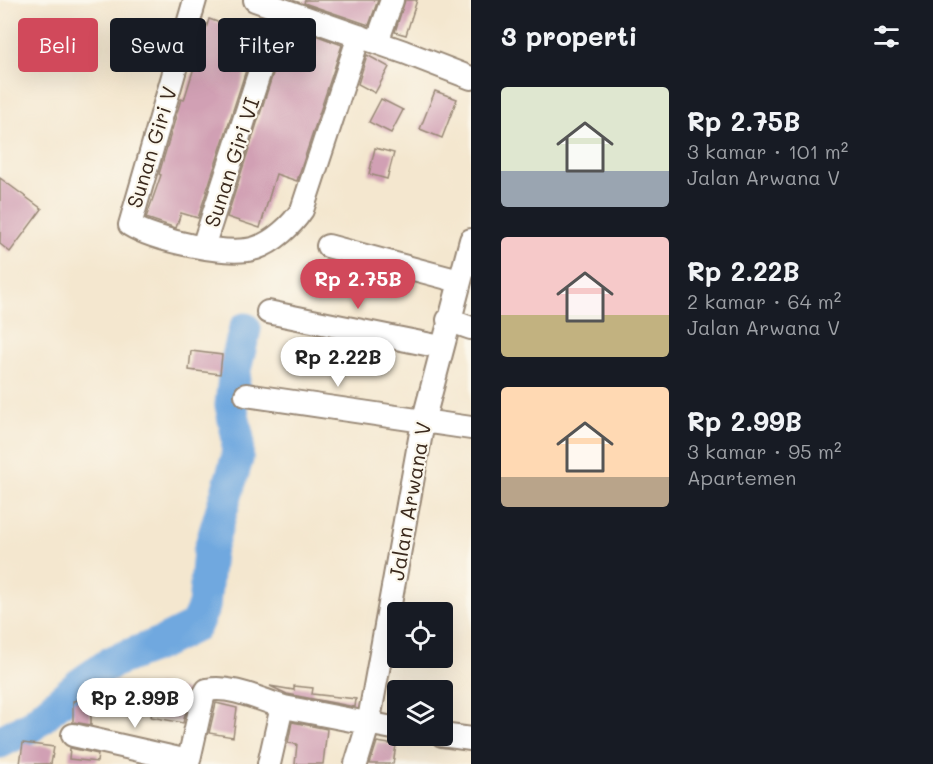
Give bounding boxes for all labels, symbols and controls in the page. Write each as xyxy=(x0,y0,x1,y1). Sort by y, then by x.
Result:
chip: Beli xyxy=(18,18,98,72)
chip: Sewa xyxy=(110,18,206,72)
chip: Filter xyxy=(218,18,316,72)
text: 3 properti xyxy=(501,19,637,53)
icon: filters xyxy=(870,20,903,53)
street label: Sunan Giri V xyxy=(120,83,182,211)
street label: Sunan Giri VI xyxy=(197,94,265,230)
text: Rp 2.75B xyxy=(687,104,800,138)
icon: home xyxy=(549,111,621,183)
text: 3 kamar · 101 m² xyxy=(687,138,848,164)
text: Jalan Arwana V xyxy=(687,164,840,190)
text: Rp 2.22B xyxy=(687,254,800,288)
pin: Rp 2.75B xyxy=(296,259,420,310)
icon: home xyxy=(549,261,621,333)
text: Rp 2.75B xyxy=(314,265,402,291)
text: 2 kamar · 64 m² xyxy=(687,288,841,314)
text: Jalan Arwana V xyxy=(687,314,840,340)
pin: Rp 2.22B xyxy=(276,337,400,388)
text: Rp 2.22B xyxy=(295,343,381,369)
text: Rp 2.99B xyxy=(687,404,802,438)
icon: home xyxy=(549,411,621,483)
street label: Jalan Arwana V xyxy=(382,420,436,582)
text: 3 kamar · 95 m² xyxy=(687,438,842,464)
text: Apartemen xyxy=(687,464,796,490)
map controls xyxy=(387,602,453,746)
button: locate xyxy=(387,602,453,668)
pin: Rp 2.99B xyxy=(73,678,197,729)
button: layers xyxy=(387,680,453,746)
text: Rp 2.99B xyxy=(91,684,179,710)

